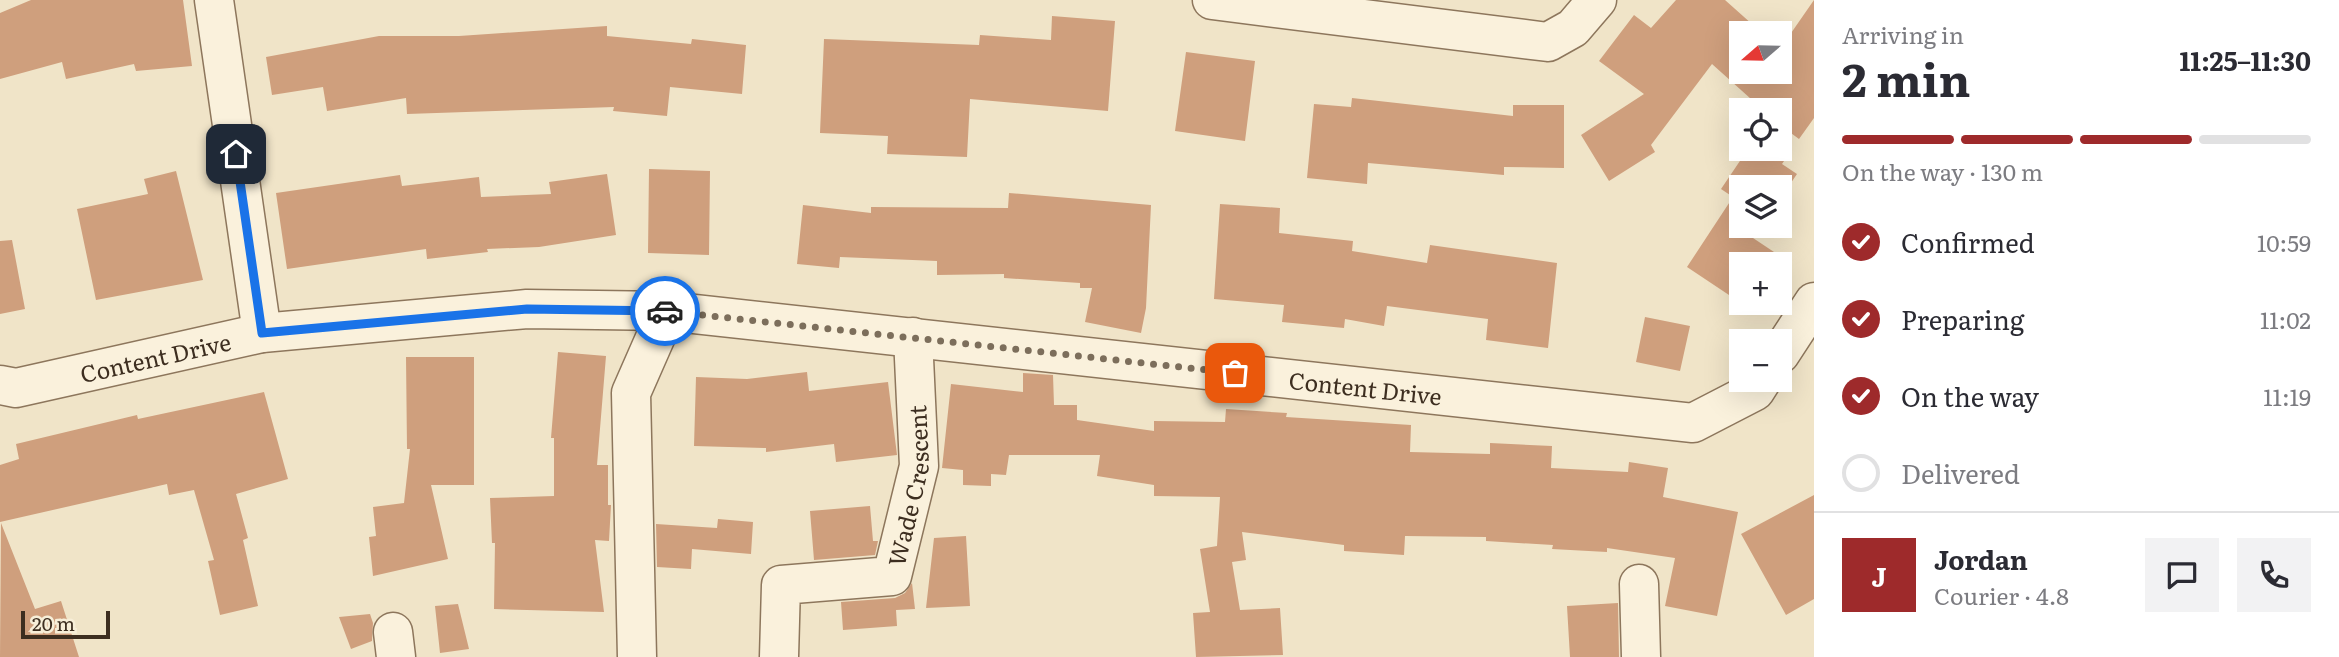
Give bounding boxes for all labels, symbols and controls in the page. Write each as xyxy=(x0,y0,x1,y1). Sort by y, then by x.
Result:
text: Arriving in xyxy=(1842,17,1964,51)
north arrow xyxy=(1729,21,1792,84)
map controls xyxy=(1729,21,1792,392)
text: 11:25–11:30 xyxy=(2180,40,2311,79)
text: 2 min xyxy=(1842,43,1971,111)
button: locate xyxy=(1729,98,1792,161)
pin xyxy=(206,124,266,184)
icon: home xyxy=(217,135,255,173)
text: On the way · 130 m xyxy=(1842,154,2043,188)
button: layers xyxy=(1729,175,1792,238)
text: Confirmed xyxy=(1901,222,2035,261)
icon: check xyxy=(1842,223,1880,261)
text: 10:59 xyxy=(2257,225,2311,259)
button: + xyxy=(1729,252,1792,315)
courier xyxy=(630,276,700,346)
icon: car xyxy=(646,292,684,330)
text: Preparing xyxy=(1901,299,2024,338)
icon: check xyxy=(1842,300,1880,338)
text: 11:02 xyxy=(2260,302,2311,336)
street label: Content Drive xyxy=(77,323,234,390)
button: − xyxy=(1729,329,1792,392)
pin xyxy=(1205,343,1265,403)
icon: bag xyxy=(1216,354,1254,392)
street label: Content Drive xyxy=(1287,362,1444,412)
text: On the way xyxy=(1901,376,2039,415)
icon: check xyxy=(1842,377,1880,415)
text: 11:19 xyxy=(2263,379,2311,413)
street label: Wade Crescent xyxy=(878,404,936,569)
text: Delivered xyxy=(1901,453,2020,492)
button: chat xyxy=(2145,538,2219,612)
button: phone xyxy=(2237,538,2311,612)
text: Jordan xyxy=(1934,539,2028,578)
text: J xyxy=(1872,556,1886,595)
text: Courier · 4.8 xyxy=(1934,578,2069,612)
scale bar xyxy=(21,608,110,640)
text: 20 m xyxy=(32,609,75,637)

